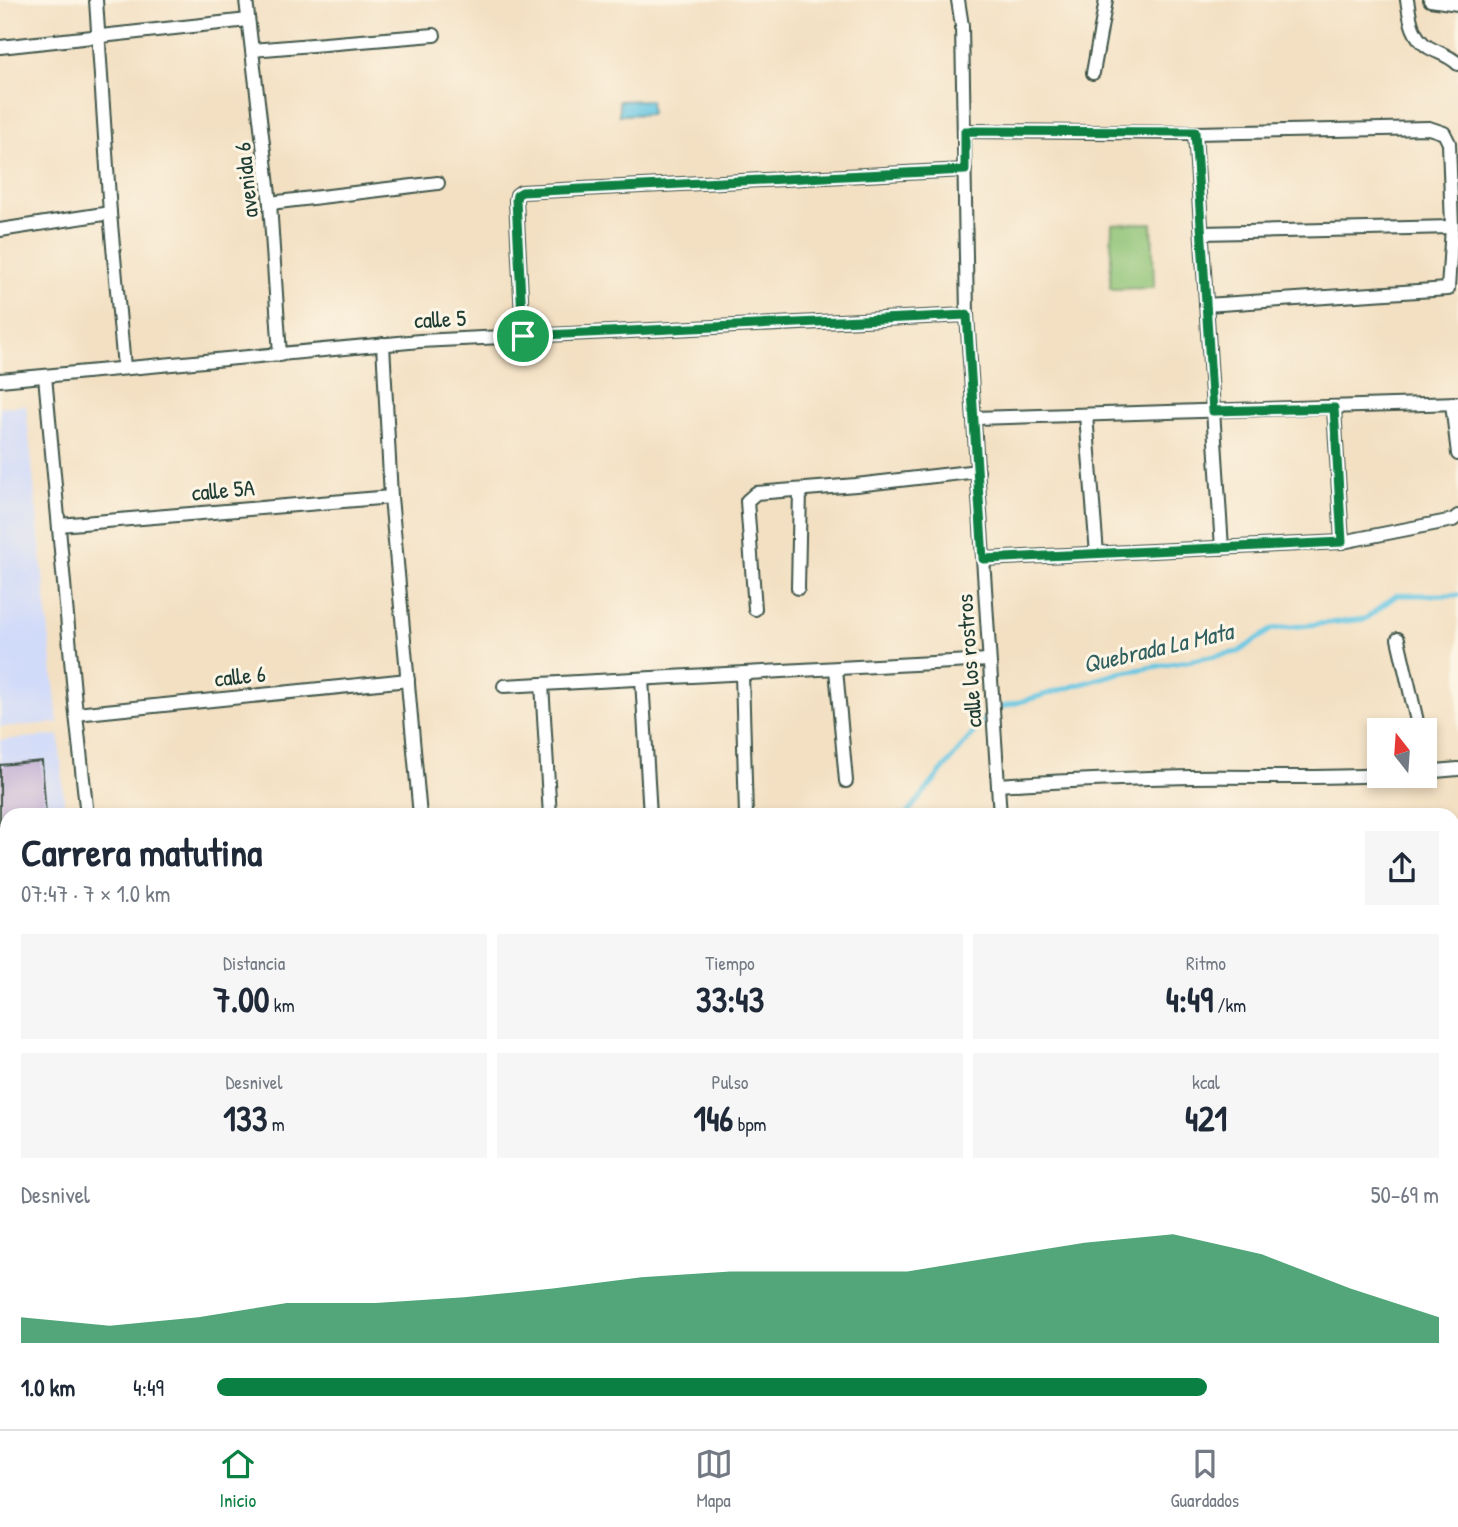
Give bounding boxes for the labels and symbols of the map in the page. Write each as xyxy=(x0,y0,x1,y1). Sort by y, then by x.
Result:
street label: avenida 6 xyxy=(226,141,265,219)
street label: calle 5 xyxy=(413,302,467,335)
pin xyxy=(493,306,553,366)
street label: calle 5A xyxy=(190,471,256,508)
street label: calle los rostros xyxy=(948,593,989,729)
water label: Quebrada La Mata xyxy=(1080,614,1238,680)
street label: calle 6 xyxy=(213,657,267,694)
north arrow xyxy=(1367,718,1437,788)

